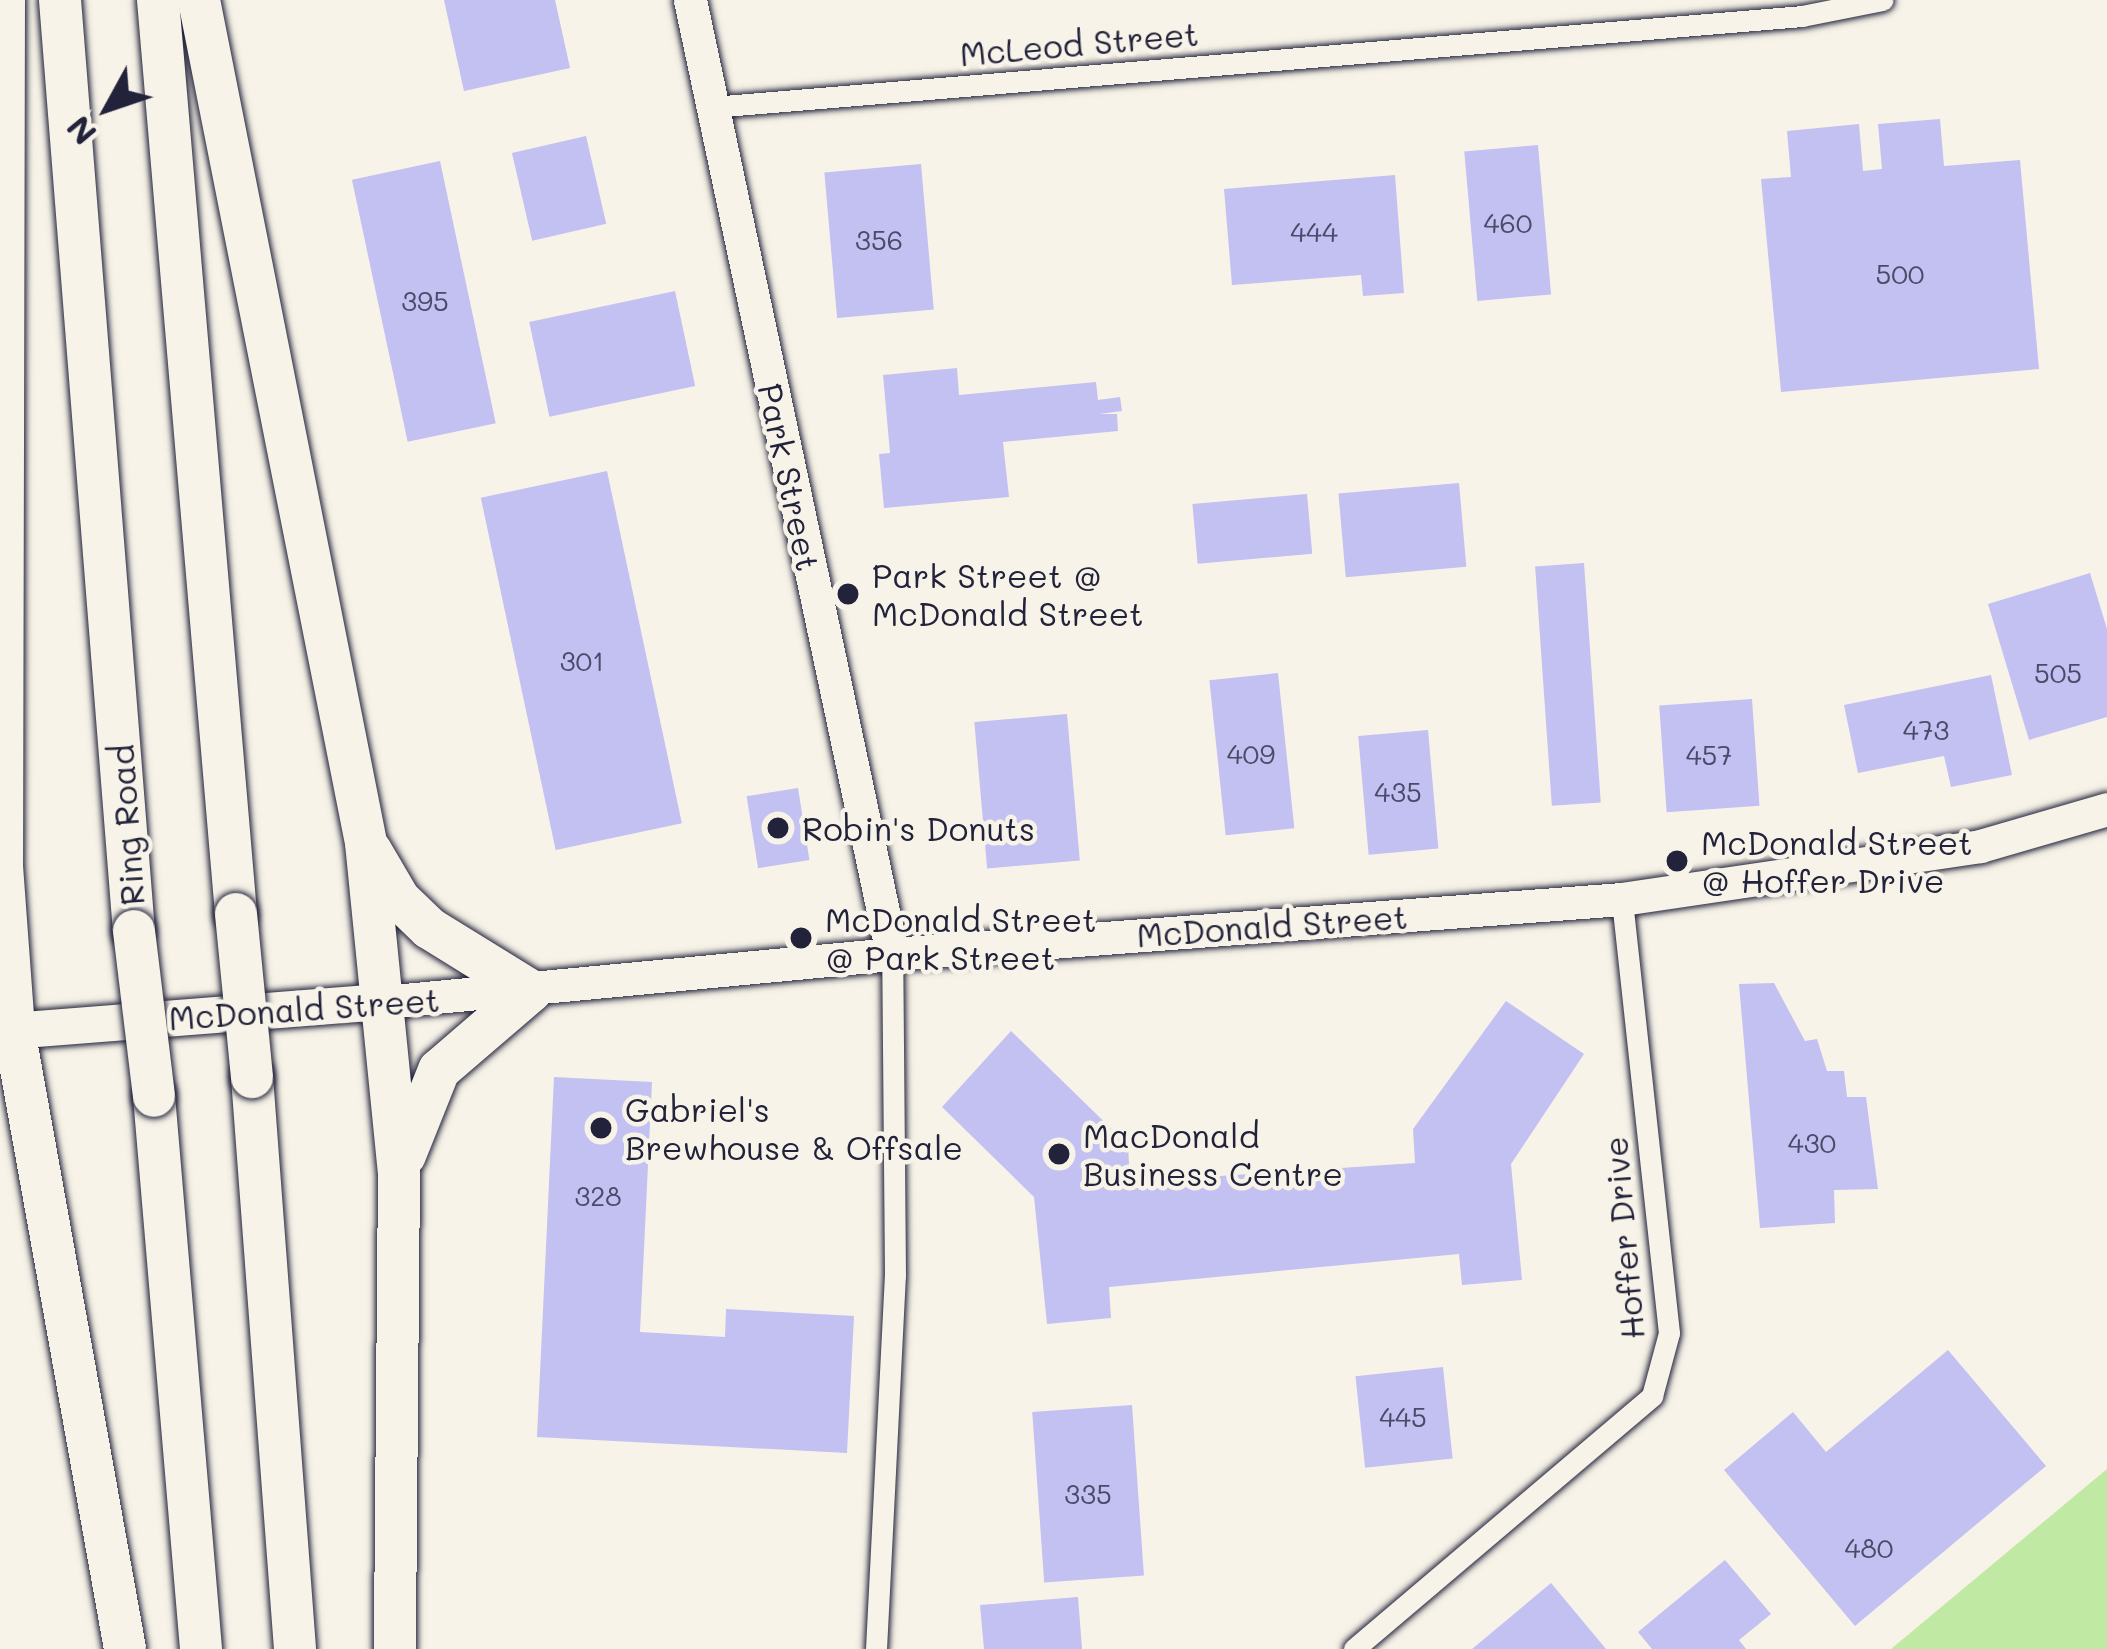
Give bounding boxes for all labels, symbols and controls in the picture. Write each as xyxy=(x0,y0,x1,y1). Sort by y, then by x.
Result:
street label: McLeod Street xyxy=(958,13,1200,73)
north arrow xyxy=(48,48,168,168)
text: N xyxy=(56,108,105,155)
house number: 460 xyxy=(1484,207,1532,239)
house number: 444 xyxy=(1290,216,1338,248)
house number: 356 xyxy=(855,224,903,256)
house number: 500 xyxy=(1875,258,1925,290)
house number: 395 xyxy=(401,285,449,317)
street label: Park Street xyxy=(751,380,829,574)
place label: Park Street @ McDonald Street xyxy=(872,555,1144,633)
marker: Park Street @ McDonald Street xyxy=(835,581,861,607)
house number: 301 xyxy=(560,645,604,677)
house number: 505 xyxy=(2034,657,2082,689)
house number: 473 xyxy=(1903,714,1949,746)
house number: 409 xyxy=(1227,738,1275,770)
house number: 457 xyxy=(1686,739,1732,771)
street label: Ring Road xyxy=(101,743,151,907)
house number: 435 xyxy=(1374,776,1422,808)
place label: Robin's Donuts xyxy=(802,808,1035,848)
marker: Robin's Donuts xyxy=(765,815,791,841)
place label: McDonald Street @ Hoffer Drive xyxy=(1701,822,1973,900)
marker: McDonald Street @ Hoffer Drive xyxy=(1664,848,1690,874)
street label: McDonald Street xyxy=(1135,896,1409,954)
place label: McDonald Street @ Park Street xyxy=(825,899,1097,977)
marker: McDonald Street @ Park Street xyxy=(788,925,814,951)
street label: McDonald Street xyxy=(167,979,441,1037)
place label: Gabriel's Brewhouse & Offsale xyxy=(625,1089,963,1167)
marker: Gabriel's Brewhouse & Offsale xyxy=(588,1115,614,1141)
place label: MacDonald Business Centre xyxy=(1083,1115,1343,1193)
house number: 430 xyxy=(1788,1127,1836,1159)
street label: Hoffer Drive xyxy=(1594,1135,1652,1341)
marker: MacDonald Business Centre xyxy=(1046,1141,1072,1167)
house number: 328 xyxy=(574,1180,622,1212)
house number: 445 xyxy=(1379,1401,1427,1433)
house number: 335 xyxy=(1064,1478,1112,1510)
house number: 480 xyxy=(1845,1532,1893,1564)

